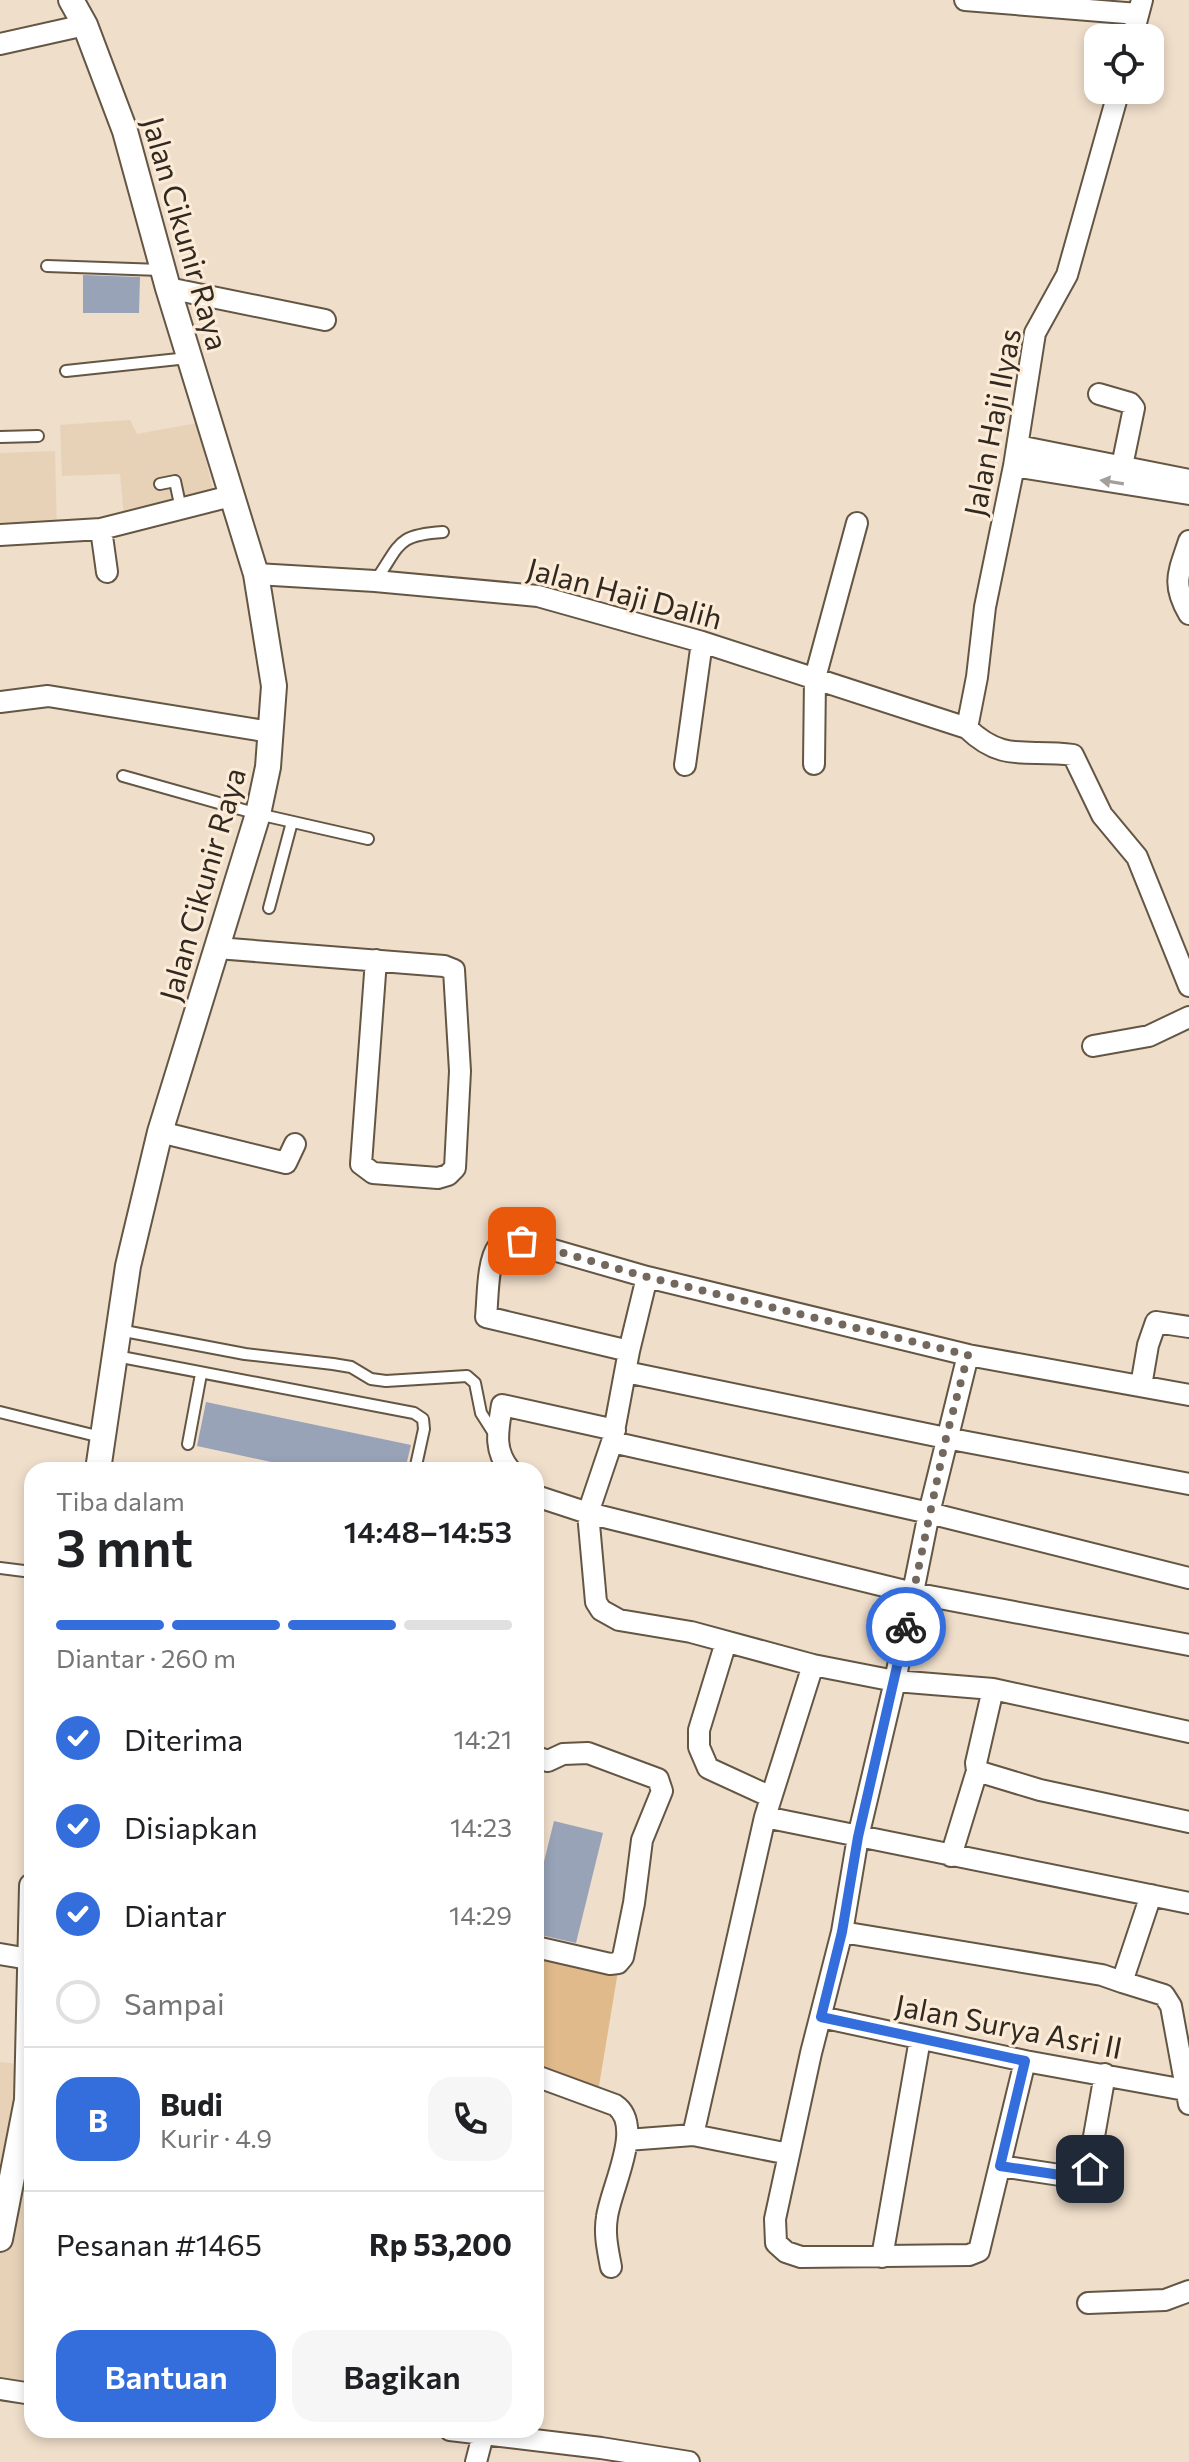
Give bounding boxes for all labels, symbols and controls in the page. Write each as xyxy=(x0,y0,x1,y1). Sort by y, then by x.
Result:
map controls xyxy=(1084,24,1164,104)
button: locate xyxy=(1084,24,1164,104)
street label: Jalan Cikunir Raya xyxy=(136,112,238,354)
street label: Jalan Haji Ilyas xyxy=(955,325,1027,519)
one-way arrow xyxy=(1099,475,1124,488)
street label: Jalan Haji Dalih xyxy=(523,548,727,636)
street label: Jalan Cikunir Raya xyxy=(150,763,252,1005)
pin xyxy=(488,1207,556,1275)
icon: bag xyxy=(500,1219,544,1263)
text: Tiba dalam xyxy=(56,1485,185,1516)
text: 14:48–14:53 xyxy=(344,1512,512,1549)
text: 3 mnt xyxy=(56,1514,193,1578)
courier xyxy=(866,1587,946,1667)
icon: bike xyxy=(884,1605,928,1649)
text: Diantar · 260 m xyxy=(56,1642,236,1673)
icon: check xyxy=(56,1716,100,1760)
text: Diterima xyxy=(124,1720,243,1757)
text: 14:21 xyxy=(454,1723,512,1754)
icon: check xyxy=(56,1804,100,1848)
text: Disiapkan xyxy=(124,1808,258,1845)
text: 14:23 xyxy=(450,1811,512,1842)
icon: check xyxy=(56,1892,100,1936)
text: Diantar xyxy=(124,1896,227,1933)
text: 14:29 xyxy=(449,1899,512,1930)
text: Sampai xyxy=(124,1984,225,2021)
street label: Jalan Surya Asri II xyxy=(892,1985,1126,2065)
button: phone xyxy=(428,2077,512,2161)
text: Budi xyxy=(160,2085,223,2122)
text: B xyxy=(88,2101,108,2138)
text: Kurir · 4.9 xyxy=(160,2122,272,2153)
pin xyxy=(1056,2135,1124,2203)
icon: home xyxy=(1068,2147,1112,2191)
text: Pesanan #1465 xyxy=(56,2225,262,2262)
text: Rp 53,200 xyxy=(369,2225,512,2262)
button: Bantuan xyxy=(56,2330,276,2422)
button: Bagikan xyxy=(292,2330,512,2422)

